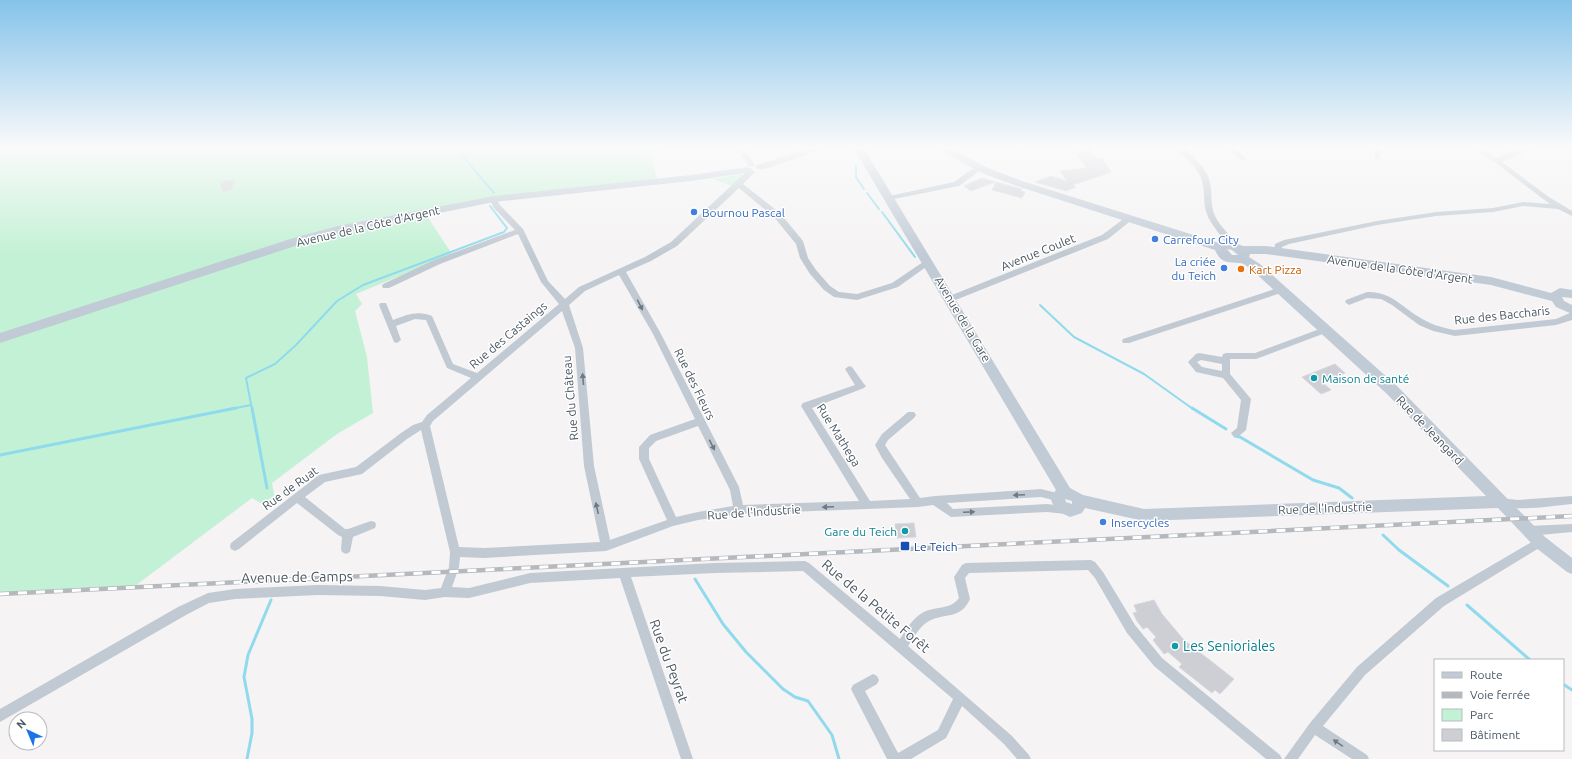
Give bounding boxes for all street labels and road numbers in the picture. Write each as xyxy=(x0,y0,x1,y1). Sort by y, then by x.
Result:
street label: Avenue de la Côte d'Argent xyxy=(295,203,441,249)
street label: Avenue Coulet xyxy=(999,231,1077,273)
street label: Avenue de la Côte d'Argent xyxy=(1326,252,1474,286)
street label: Avenue de la Gare xyxy=(932,274,994,364)
street label: Rue des Castaings xyxy=(467,299,549,371)
street label: Rue des Baccharis xyxy=(1454,304,1550,326)
street label: Rue des Fleurs xyxy=(672,346,718,422)
street label: Rue du Château xyxy=(560,355,580,441)
street label: Rue de Jeangard xyxy=(1394,393,1466,467)
street label: Rue Mathega xyxy=(815,401,863,469)
street label: Rue de Ruat xyxy=(260,463,320,512)
street label: Rue de l'Industrie xyxy=(1278,500,1372,516)
street label: Rue de l'Industrie xyxy=(707,502,801,522)
street label: Rue de la Petite Forêt xyxy=(819,556,934,656)
street label: Avenue de Camps xyxy=(241,568,353,586)
street label: Rue du Peyrat xyxy=(647,617,692,705)

